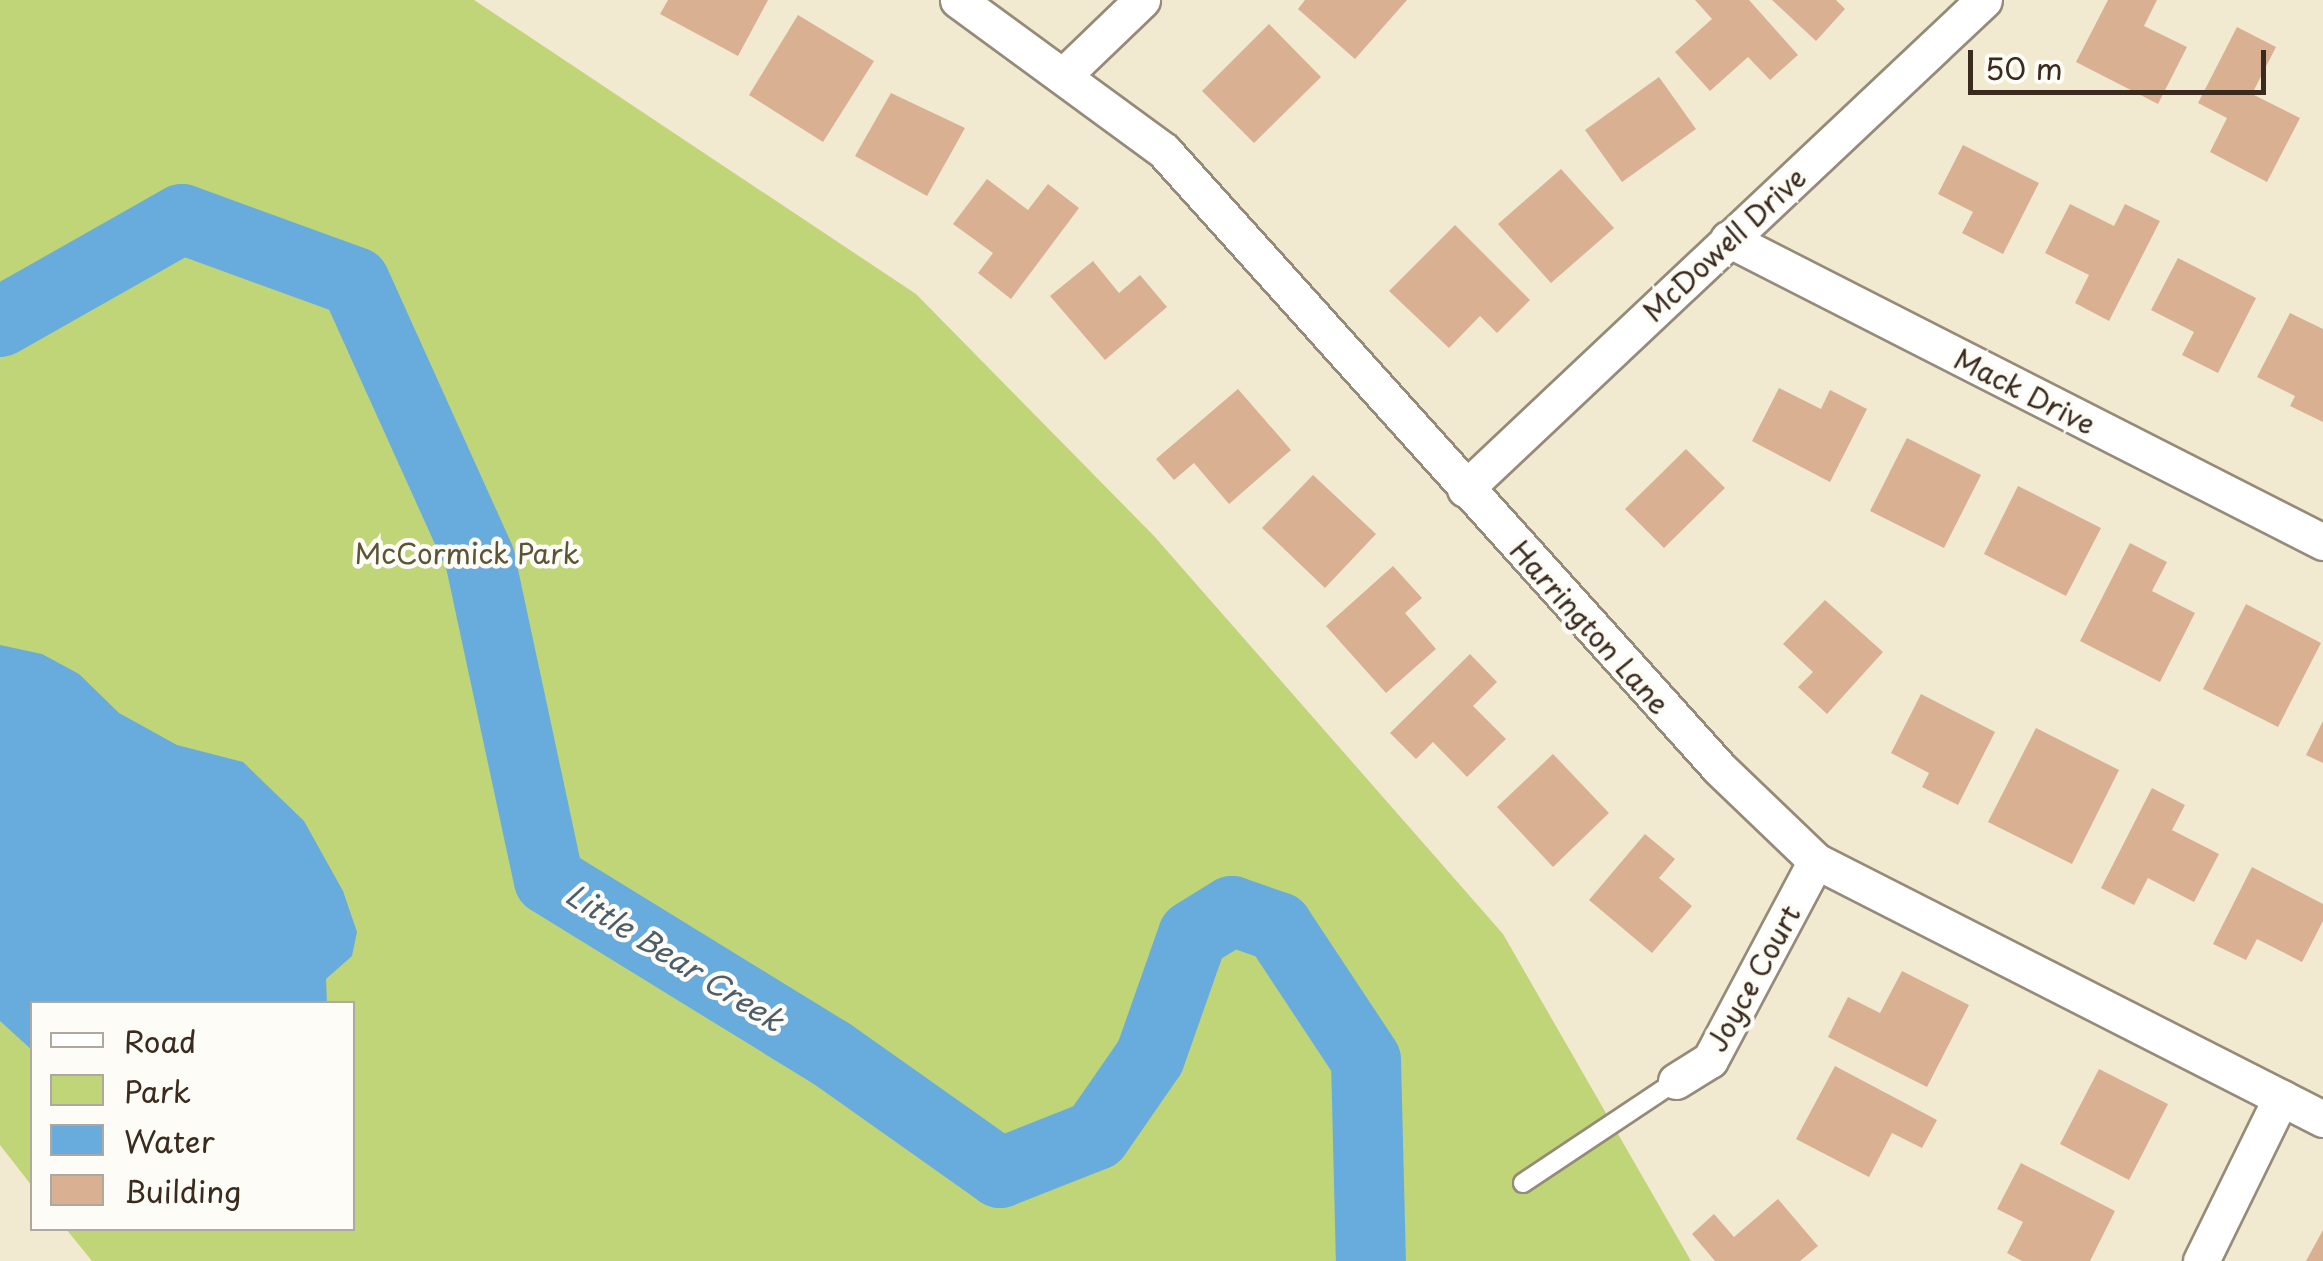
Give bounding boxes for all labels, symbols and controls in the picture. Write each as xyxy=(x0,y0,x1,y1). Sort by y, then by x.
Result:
scale bar xyxy=(1973,30,2270,92)
text: 50 m xyxy=(1985,45,2063,90)
street label: McDowell Drive xyxy=(1635,160,1813,328)
street label: Mack Drive xyxy=(1948,341,2102,441)
street label: Harrington Lane xyxy=(1503,533,1677,721)
park label: McCormick Park xyxy=(353,536,581,570)
water label: Little Bear Creek xyxy=(559,875,791,1039)
street label: Joyce Court xyxy=(1699,899,1807,1057)
legend xyxy=(30,1001,355,1231)
text: Road xyxy=(124,1018,197,1063)
text: Park xyxy=(124,1068,191,1113)
text: Water xyxy=(124,1118,215,1163)
text: Building xyxy=(124,1168,241,1213)

